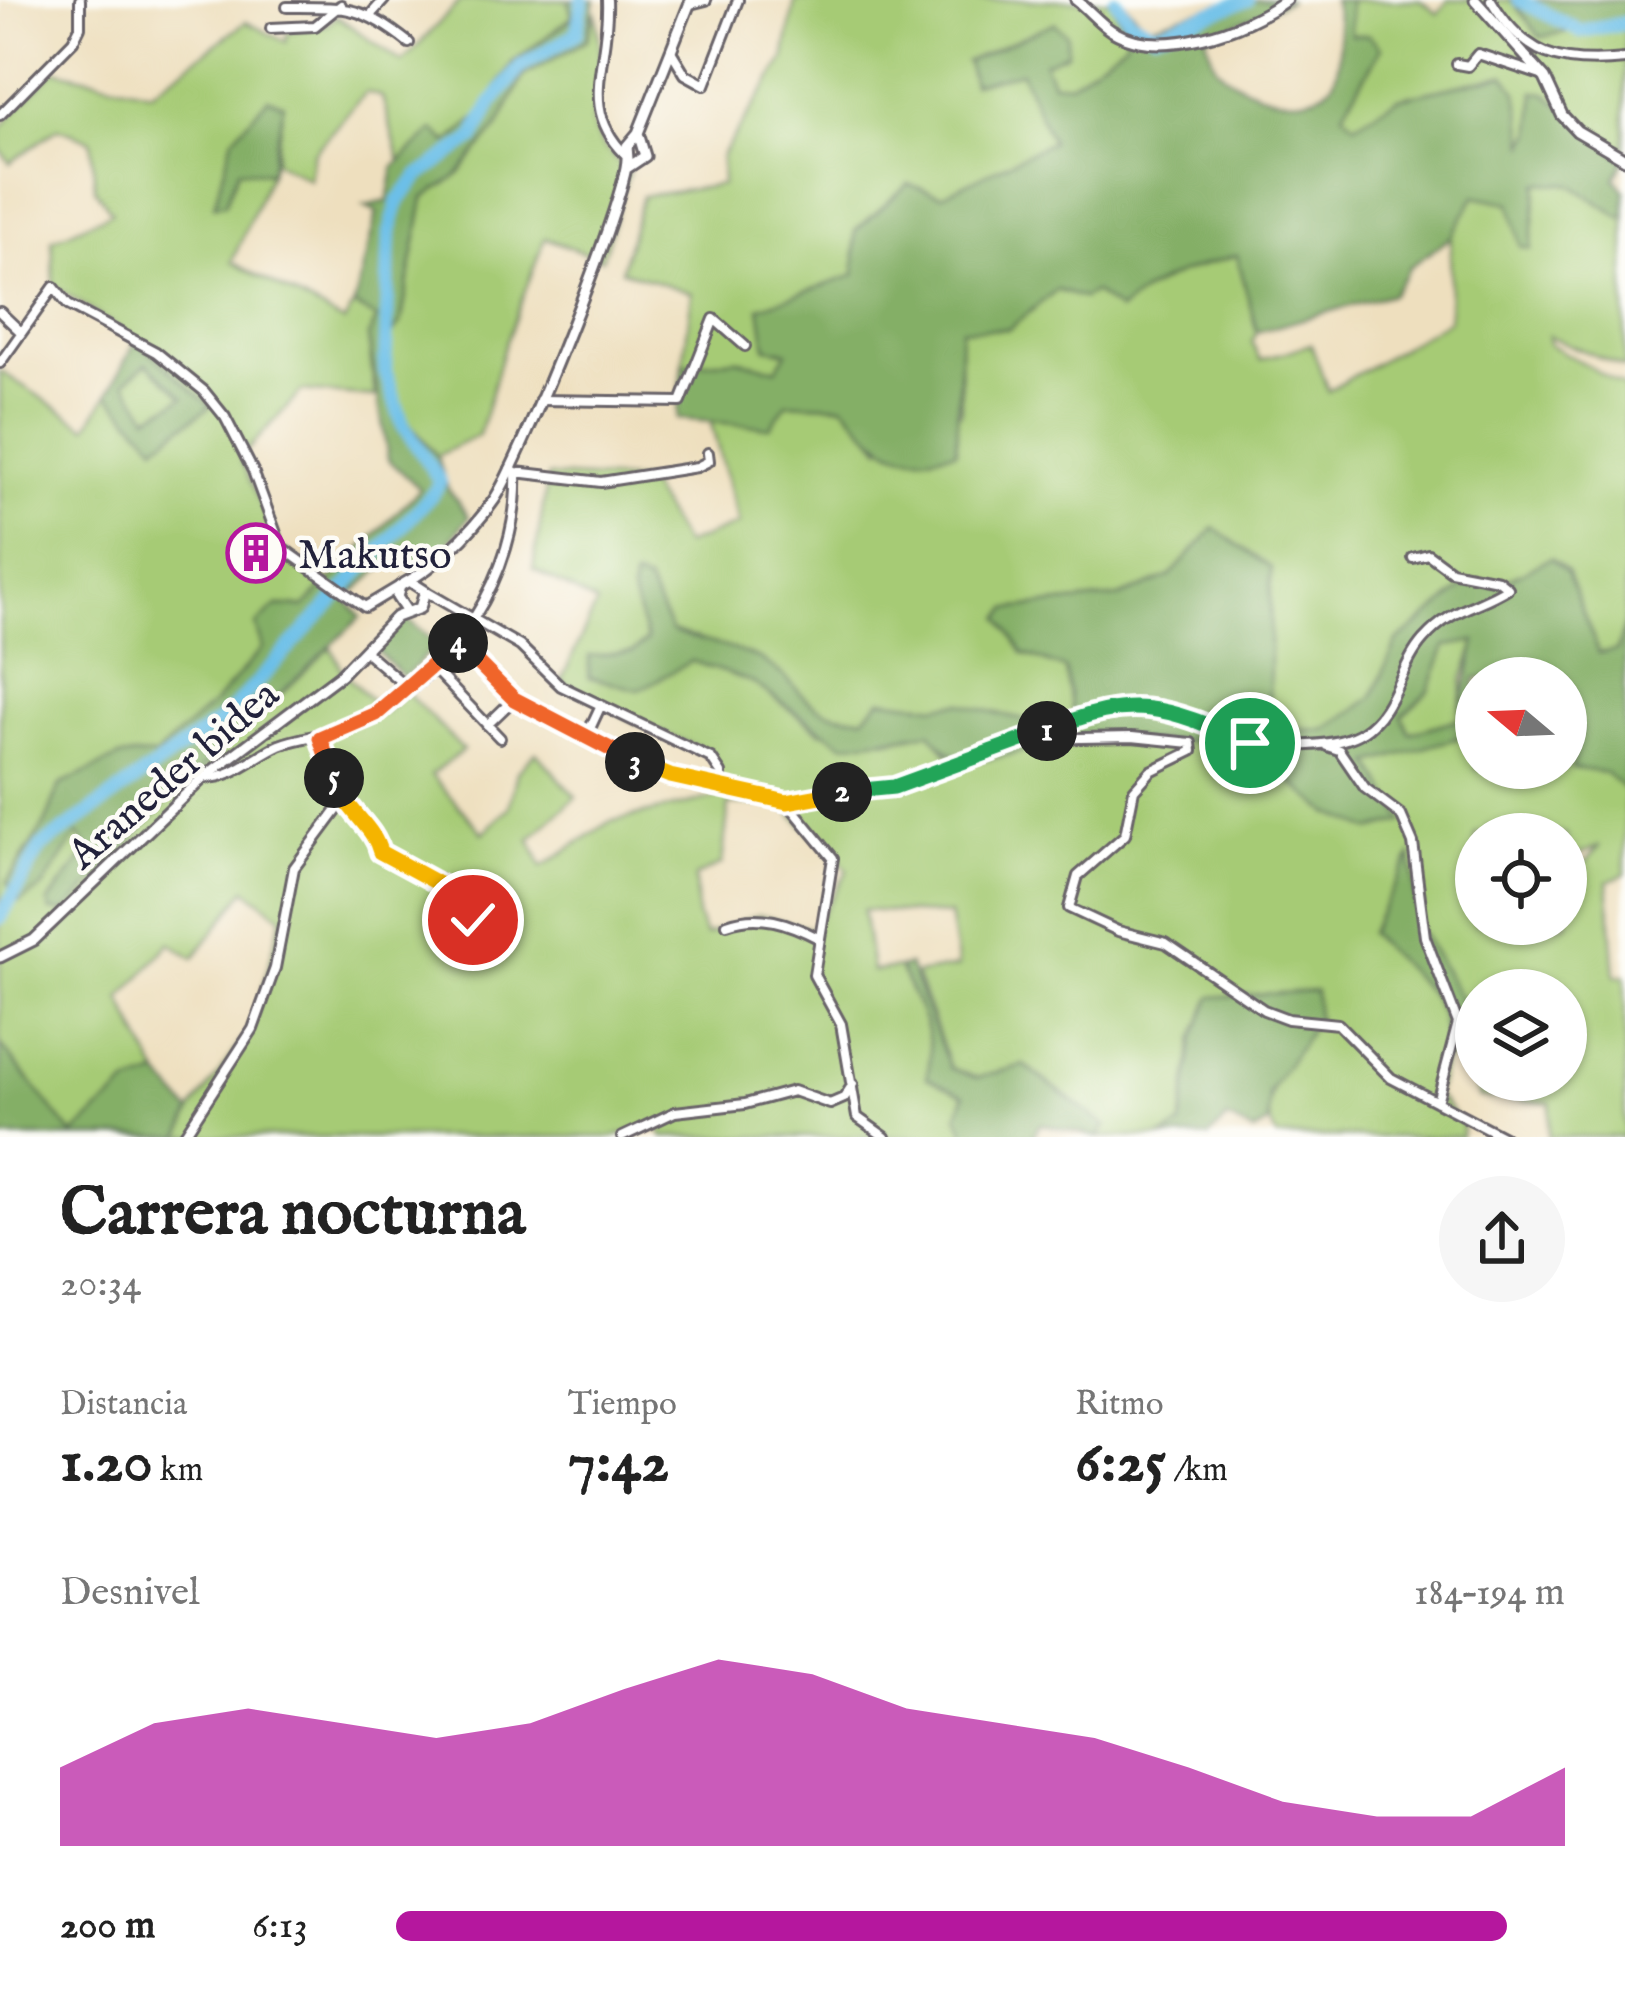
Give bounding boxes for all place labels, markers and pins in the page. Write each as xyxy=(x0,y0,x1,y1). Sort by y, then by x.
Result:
building icon: Makutso xyxy=(225,522,287,584)
place label: Makutso xyxy=(298,530,452,583)
pin: 4 xyxy=(428,613,488,673)
pin xyxy=(1199,692,1301,794)
pin: 1 xyxy=(1017,701,1077,761)
pin: 3 xyxy=(605,732,665,792)
pin: 5 xyxy=(304,748,364,808)
pin: 2 xyxy=(812,762,872,822)
pin xyxy=(422,869,524,971)

